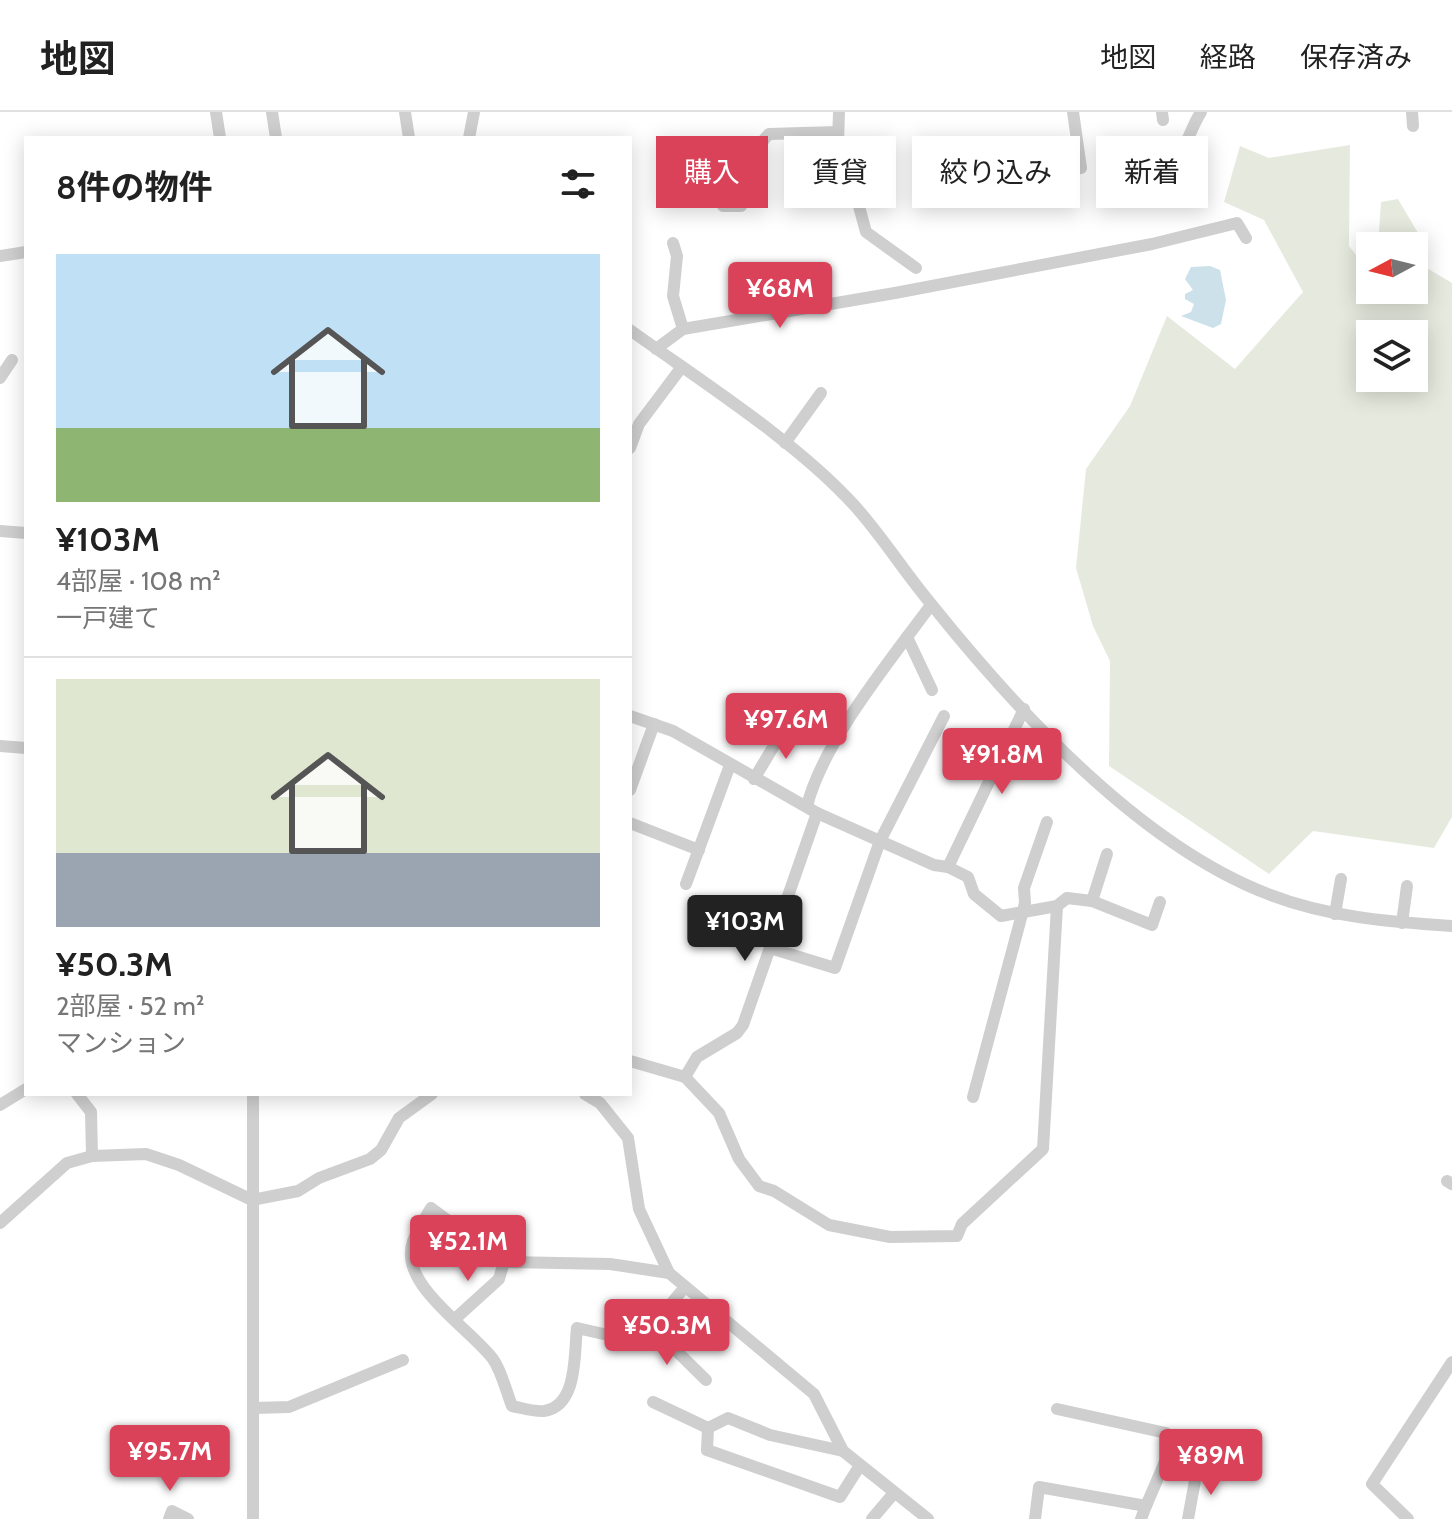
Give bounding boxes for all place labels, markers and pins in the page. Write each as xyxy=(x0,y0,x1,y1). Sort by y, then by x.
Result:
pin: ¥68M xyxy=(733,262,827,330)
pin: ¥97.6M xyxy=(721,693,851,761)
pin: ¥91.8M xyxy=(937,728,1067,796)
pin: ¥103M xyxy=(689,895,801,963)
pin: ¥52.1M xyxy=(403,1215,533,1283)
pin: ¥50.3M xyxy=(602,1299,732,1367)
pin: ¥95.7M xyxy=(105,1425,235,1493)
pin: ¥89M xyxy=(1164,1429,1258,1497)

